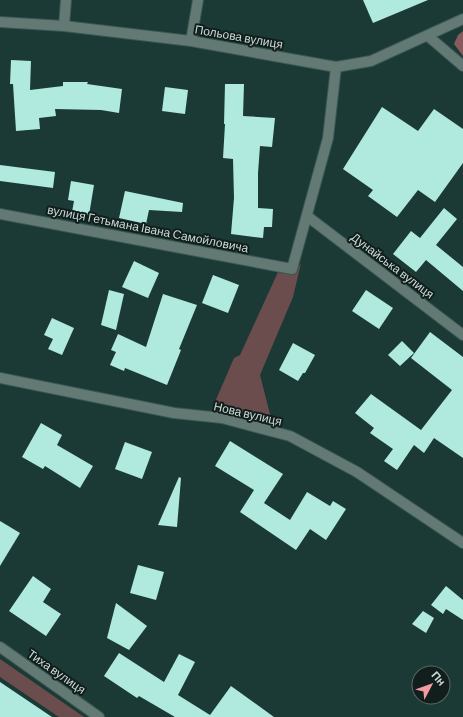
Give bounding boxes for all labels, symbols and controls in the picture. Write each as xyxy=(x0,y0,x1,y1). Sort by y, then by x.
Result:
street label: Польова вулиця xyxy=(194,21,284,52)
street label: вулиця Гетьмана Івана Самойловича xyxy=(46,202,250,255)
street label: Дунайська вулиця xyxy=(348,229,437,302)
street label: Нова вулиця xyxy=(212,398,283,429)
street label: Тиха вулиця xyxy=(25,646,89,697)
north arrow xyxy=(411,665,451,705)
text: Пн xyxy=(429,668,449,688)

